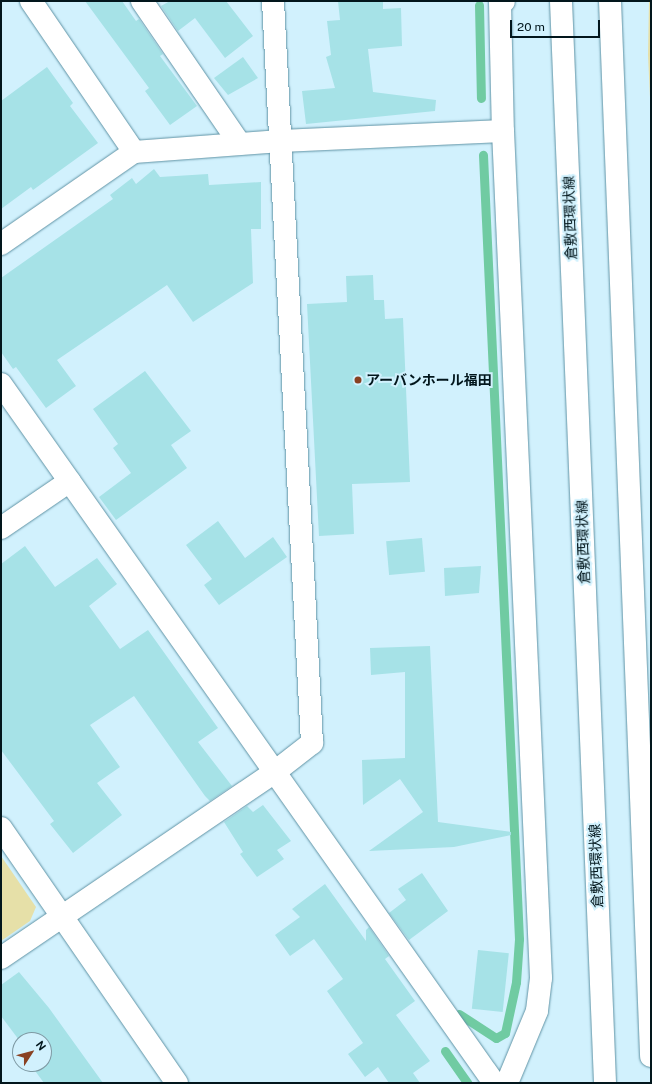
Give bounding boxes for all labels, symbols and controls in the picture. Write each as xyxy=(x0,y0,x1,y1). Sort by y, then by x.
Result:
scale bar xyxy=(512,12,602,38)
text: 20 m xyxy=(517,20,545,34)
street label: 倉敷西環状線 xyxy=(560,176,580,260)
place label: アーバンホール福田 xyxy=(366,372,491,388)
marker: アーバンホール福田 xyxy=(353,375,363,385)
street label: 倉敷西環状線 xyxy=(573,500,593,584)
street label: 倉敷西環状線 xyxy=(586,824,606,908)
north arrow xyxy=(12,1032,52,1072)
text: N xyxy=(34,1039,48,1053)

